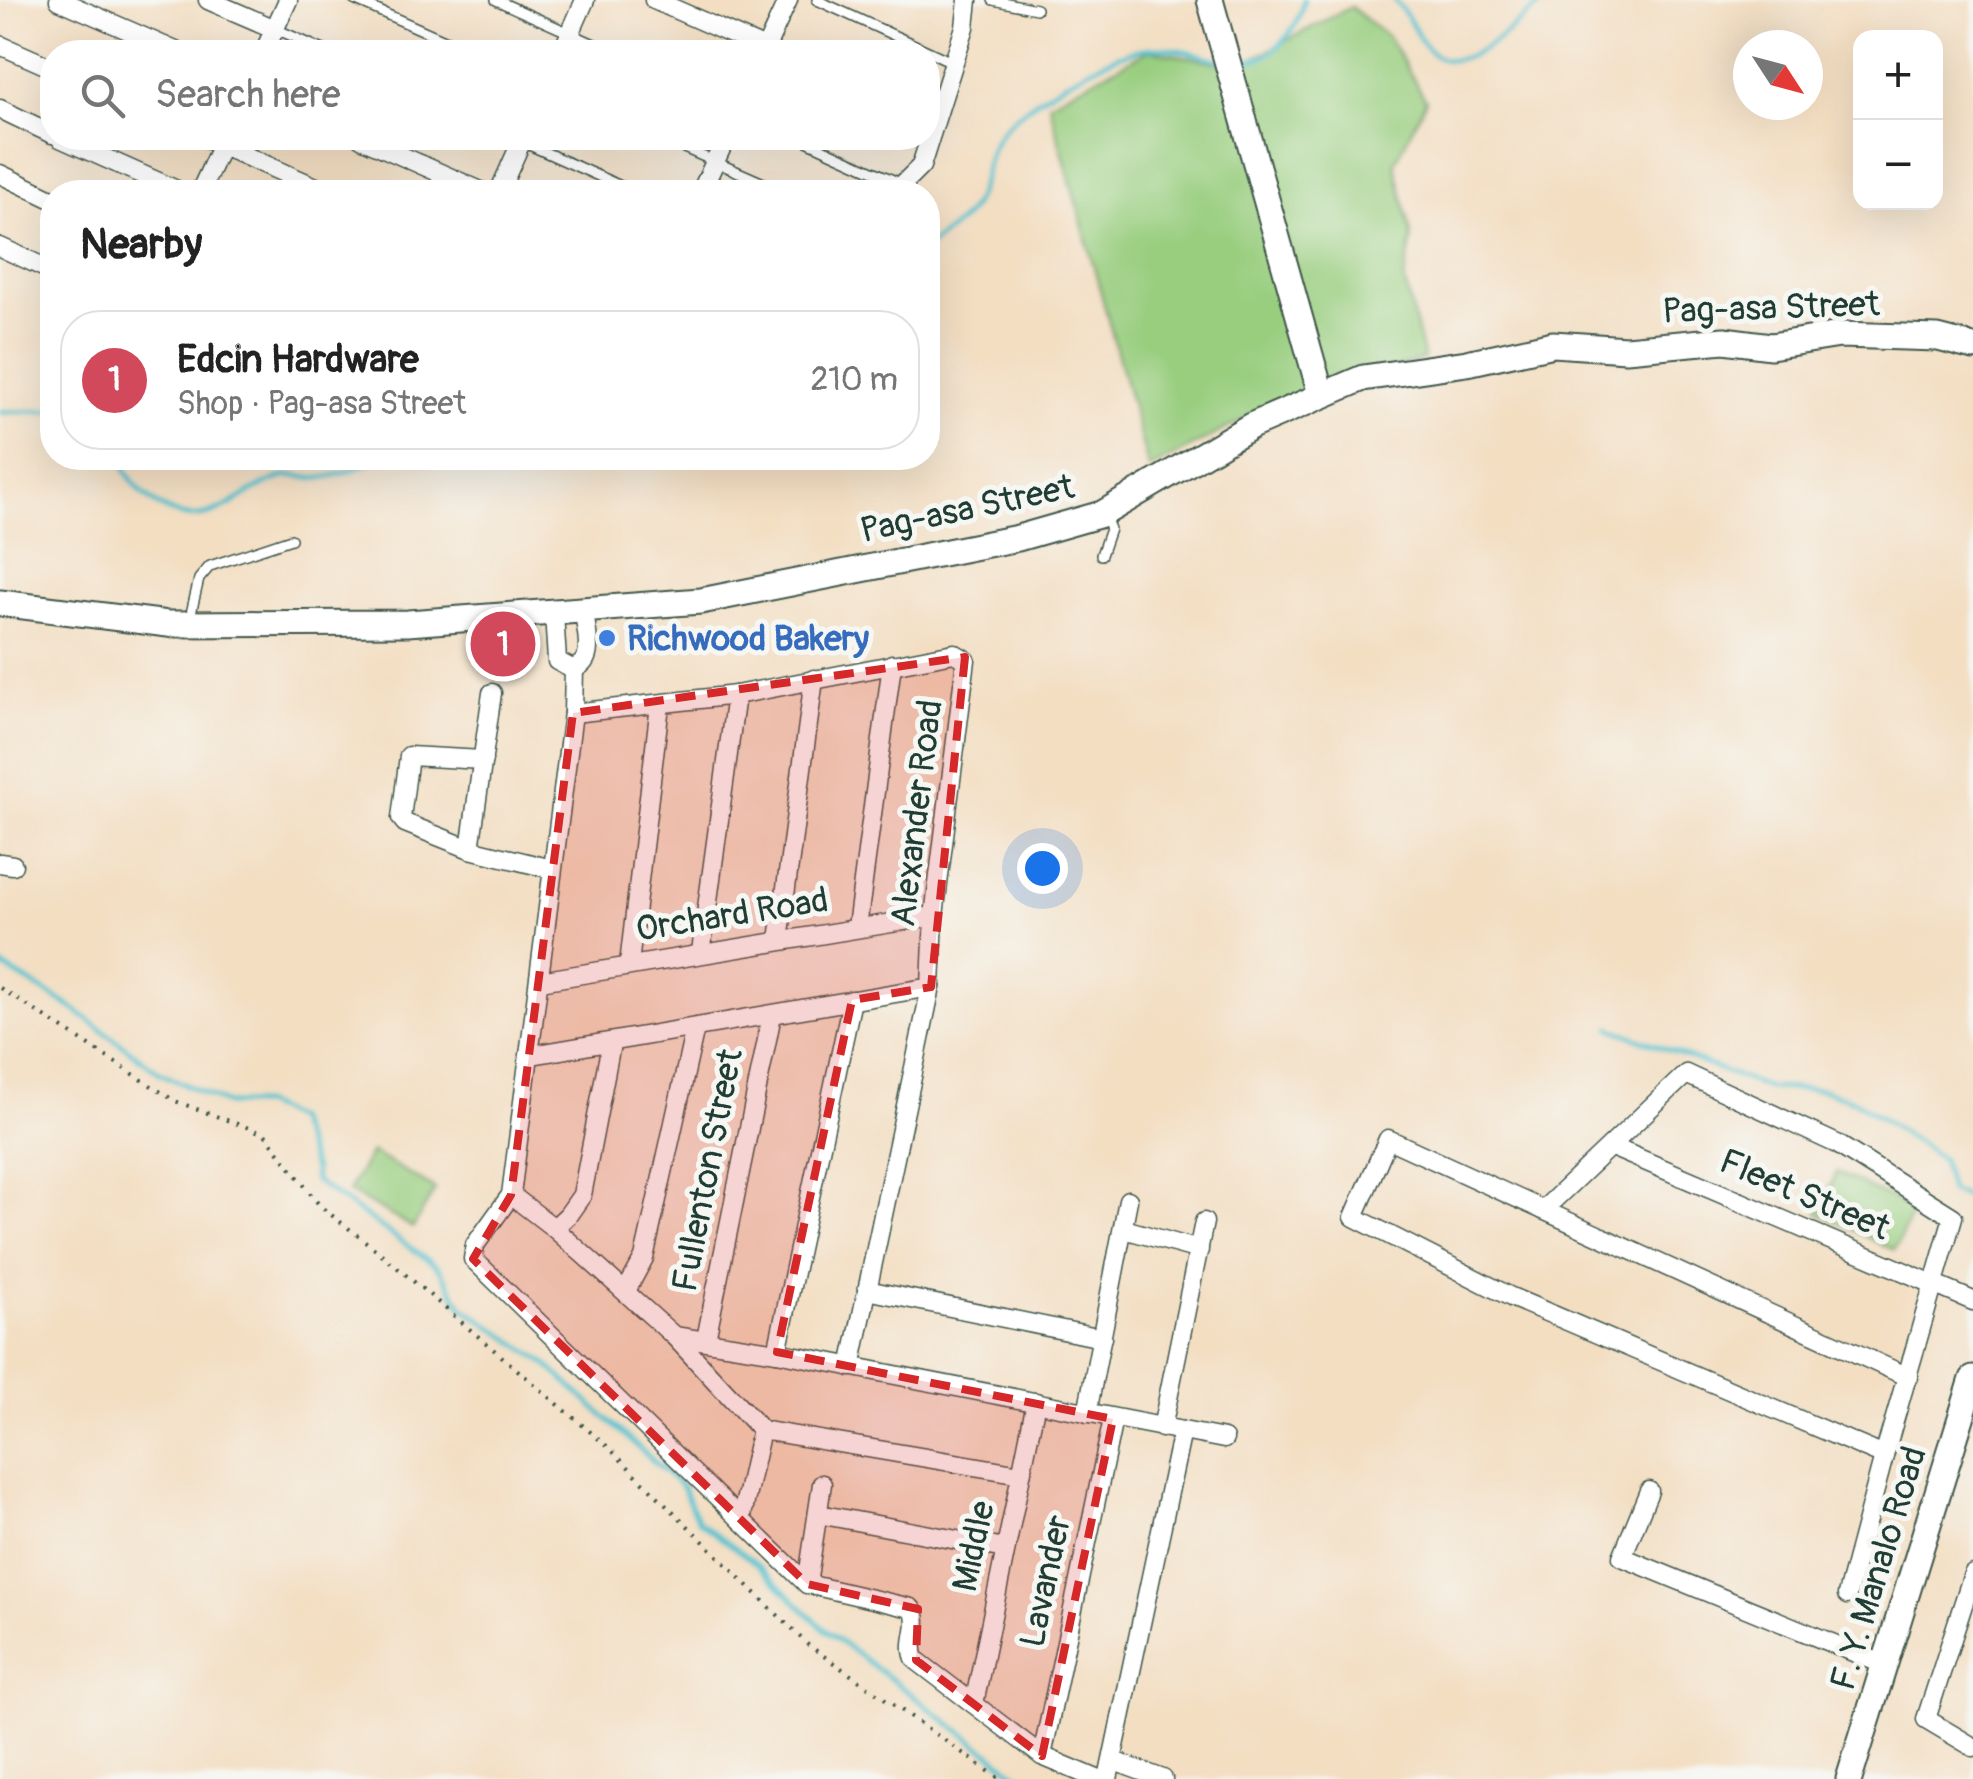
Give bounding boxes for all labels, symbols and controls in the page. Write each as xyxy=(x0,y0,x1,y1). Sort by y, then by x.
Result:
north arrow xyxy=(1733,30,1823,120)
map controls xyxy=(1853,30,1943,210)
button: + xyxy=(1853,30,1943,120)
search box xyxy=(40,40,940,150)
icon: search xyxy=(75,68,130,123)
text: Search here xyxy=(155,71,341,119)
button: − xyxy=(1853,120,1943,210)
text: Nearby xyxy=(80,219,202,271)
street label: Pag-asa Street xyxy=(1662,282,1881,334)
text: Edcin Hardware xyxy=(177,336,419,384)
text: 1 xyxy=(108,360,121,400)
text: 210 m xyxy=(810,360,898,400)
text: Shop · Pag-asa Street xyxy=(177,384,466,424)
street label: Pag-asa Street xyxy=(856,465,1079,553)
pin: 1 xyxy=(470,606,536,682)
place label: Richwood Bakery xyxy=(627,617,869,661)
marker: Richwood Bakery xyxy=(596,627,618,649)
street label: Alexander Road xyxy=(881,697,953,929)
your location xyxy=(1017,843,1068,894)
street label: Orchard Road xyxy=(633,878,832,952)
street label: Fullenton Street xyxy=(663,1044,753,1295)
street label: Fleet Street xyxy=(1713,1139,1897,1251)
street label: F. Y. Manalo Road xyxy=(1821,1441,1937,1695)
street label: Middle xyxy=(943,1497,1005,1595)
street label: Lavander xyxy=(1011,1511,1082,1651)

